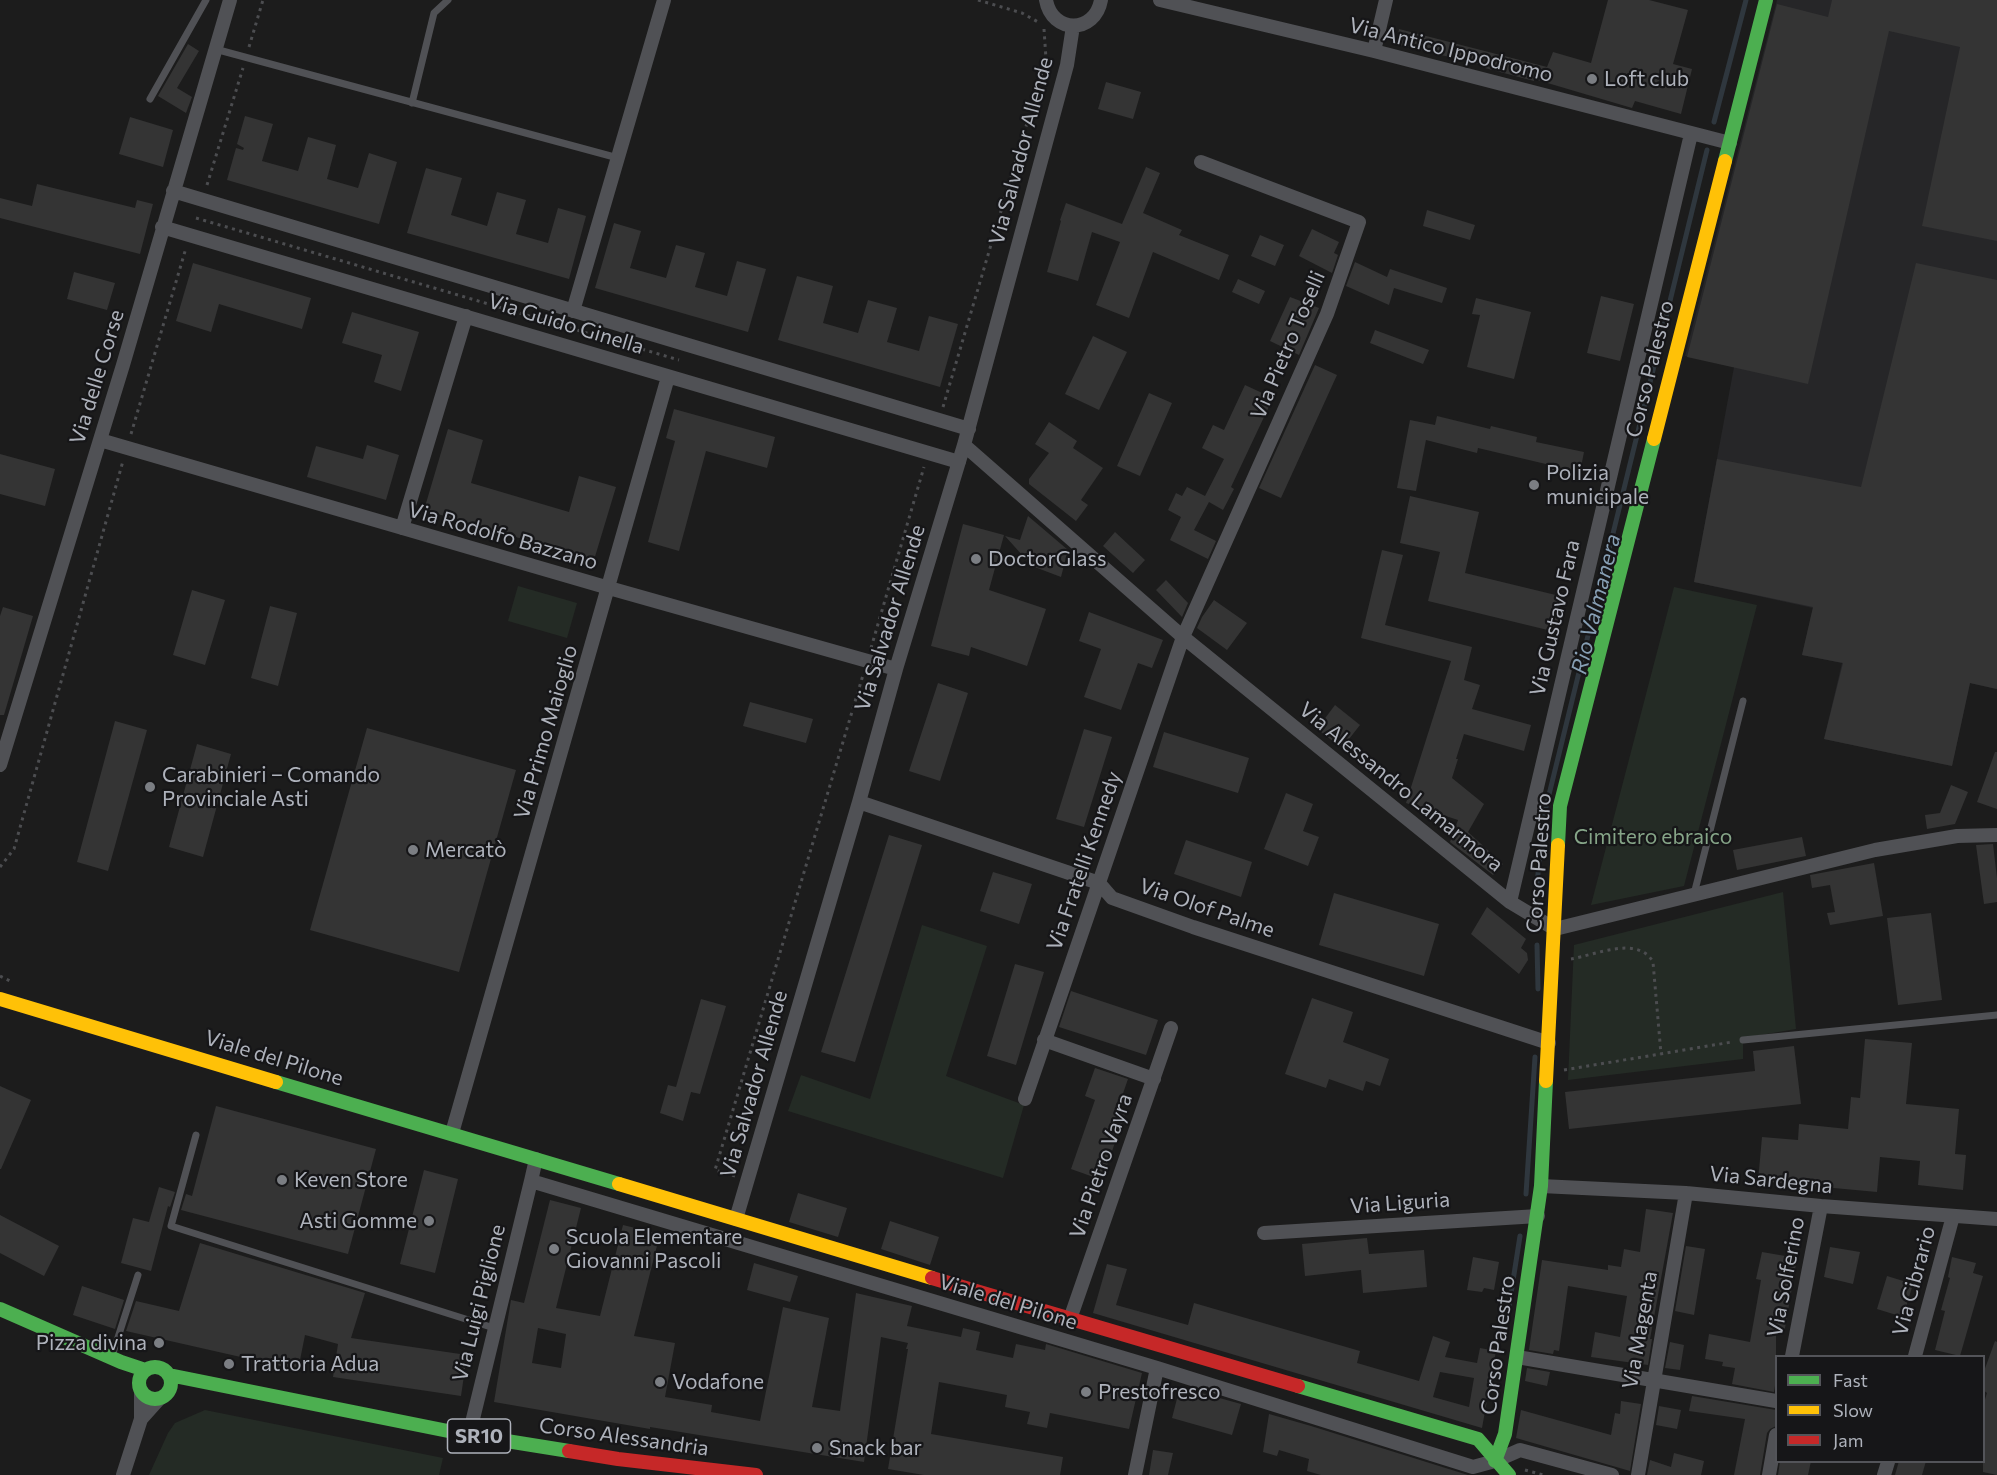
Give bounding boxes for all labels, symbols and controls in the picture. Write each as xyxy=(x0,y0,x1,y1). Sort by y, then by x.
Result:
street label: Via Antico Ippodromo xyxy=(1346,12,1556,88)
street label: Via Salvador Allende xyxy=(984,54,1058,248)
place label: Loft club xyxy=(1604,66,1689,92)
marker: Loft club xyxy=(1585,72,1599,86)
street label: Via Pietro Toselli xyxy=(1245,267,1331,423)
street label: Via Guido Ginella xyxy=(485,288,647,360)
street label: Corso Palestro xyxy=(1621,298,1679,440)
street label: Via delle Corse xyxy=(65,307,129,447)
place label: Polizia municipale xyxy=(1546,460,1649,510)
marker: Polizia municipale xyxy=(1527,478,1541,492)
street label: Via Rodolfo Bazzano xyxy=(405,497,601,575)
street label: Via Salvador Allende xyxy=(850,522,930,714)
water label: Rio Valmanera xyxy=(1566,531,1626,677)
street label: Via Gustavo Fara xyxy=(1525,537,1585,699)
place label: DoctorGlass xyxy=(988,546,1107,572)
marker: DoctorGlass xyxy=(969,552,983,566)
street label: Via Primo Maioglio xyxy=(509,642,583,822)
street label: Via Alessandro Lamarmora xyxy=(1294,697,1508,877)
place label: Carabinieri – Comando Provinciale Asti xyxy=(162,762,380,812)
street label: Via Fratelli Kennedy xyxy=(1041,768,1127,954)
marker: Carabinieri – Comando Provinciale Asti xyxy=(143,780,157,794)
street label: Corso Palestro xyxy=(1522,792,1556,934)
park label: Cimitero ebraico xyxy=(1574,824,1732,850)
place label: Mercatò xyxy=(425,837,507,863)
marker: Mercatò xyxy=(406,843,420,857)
street label: Via Olof Palme xyxy=(1136,873,1278,943)
street label: Via Salvador Allende xyxy=(715,987,793,1181)
street label: Viale del Pilone xyxy=(202,1025,346,1091)
street label: Via Pietro Vayra xyxy=(1064,1090,1138,1242)
street label: Via Sardegna xyxy=(1708,1161,1834,1199)
place label: Keven Store xyxy=(294,1167,408,1193)
marker: Keven Store xyxy=(275,1173,289,1187)
street label: Via Liguria xyxy=(1349,1187,1451,1219)
place label: Asti Gomme xyxy=(299,1208,417,1234)
marker: Asti Gomme xyxy=(422,1214,436,1228)
street label: Via Solferino xyxy=(1762,1215,1810,1339)
street label: Via Luigi Piglione xyxy=(447,1222,511,1384)
street label: Via Cibrario xyxy=(1887,1223,1941,1339)
place label: Scuola Elementare Giovanni Pascoli xyxy=(566,1224,742,1274)
marker: Scuola Elementare Giovanni Pascoli xyxy=(547,1242,561,1256)
street label: Viale del Pilone xyxy=(936,1269,1080,1335)
street label: Via Magenta xyxy=(1617,1269,1663,1391)
street label: Corso Palestro xyxy=(1476,1274,1520,1416)
place label: Pizza divina xyxy=(36,1330,147,1356)
marker: Pizza divina xyxy=(152,1336,166,1350)
place label: Trattoria Adua xyxy=(241,1351,379,1377)
legend xyxy=(1775,1355,1985,1463)
marker: Trattoria Adua xyxy=(222,1357,236,1371)
place label: Vodafone xyxy=(672,1369,764,1395)
text: Fast xyxy=(1833,1369,1868,1391)
marker: Vodafone xyxy=(653,1375,667,1389)
place label: Prestofresco xyxy=(1098,1379,1221,1405)
marker: Prestofresco xyxy=(1079,1385,1093,1399)
text: Slow xyxy=(1833,1399,1873,1421)
street label: Corso Alessandria xyxy=(538,1413,710,1461)
road number: SR10 xyxy=(448,1419,510,1453)
text: Jam xyxy=(1833,1429,1863,1451)
place label: Snack bar xyxy=(829,1435,922,1461)
marker: Snack bar xyxy=(810,1441,824,1455)

